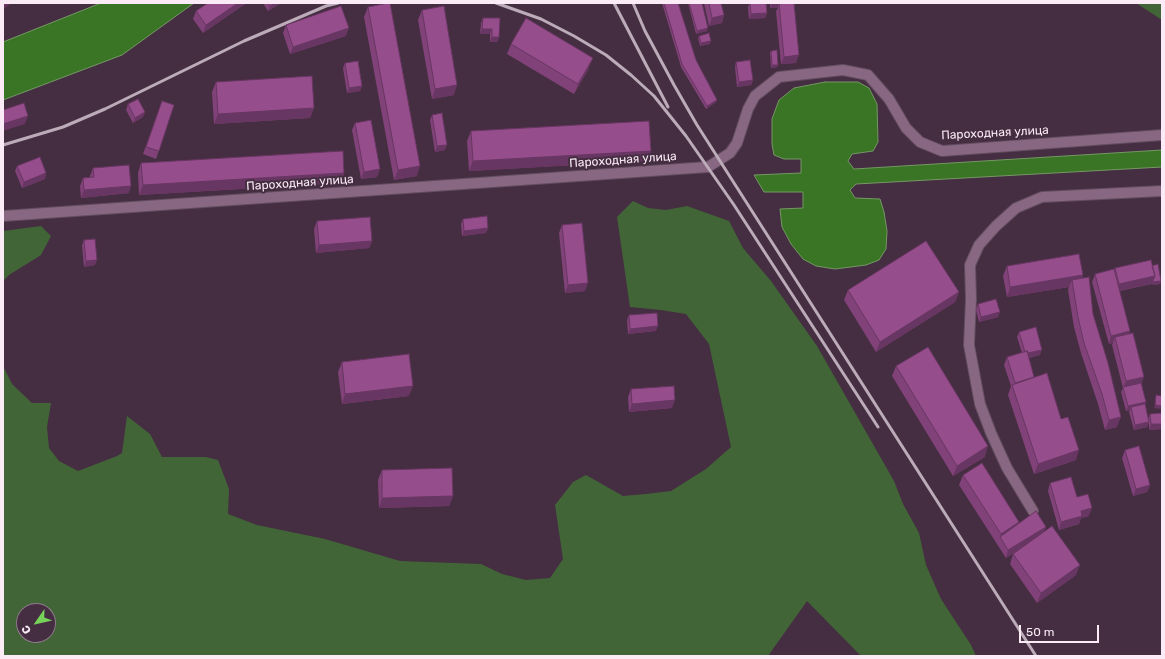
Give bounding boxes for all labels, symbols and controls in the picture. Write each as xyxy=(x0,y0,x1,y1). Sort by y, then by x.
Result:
street label: Пароходная улица xyxy=(941,123,1049,143)
street label: Пароходная улица xyxy=(569,149,677,171)
street label: Пароходная улица xyxy=(246,172,354,194)
north arrow xyxy=(16,603,56,643)
scale bar xyxy=(1021,617,1101,643)
text: С xyxy=(19,623,34,636)
text: 50 m xyxy=(1026,625,1054,639)

